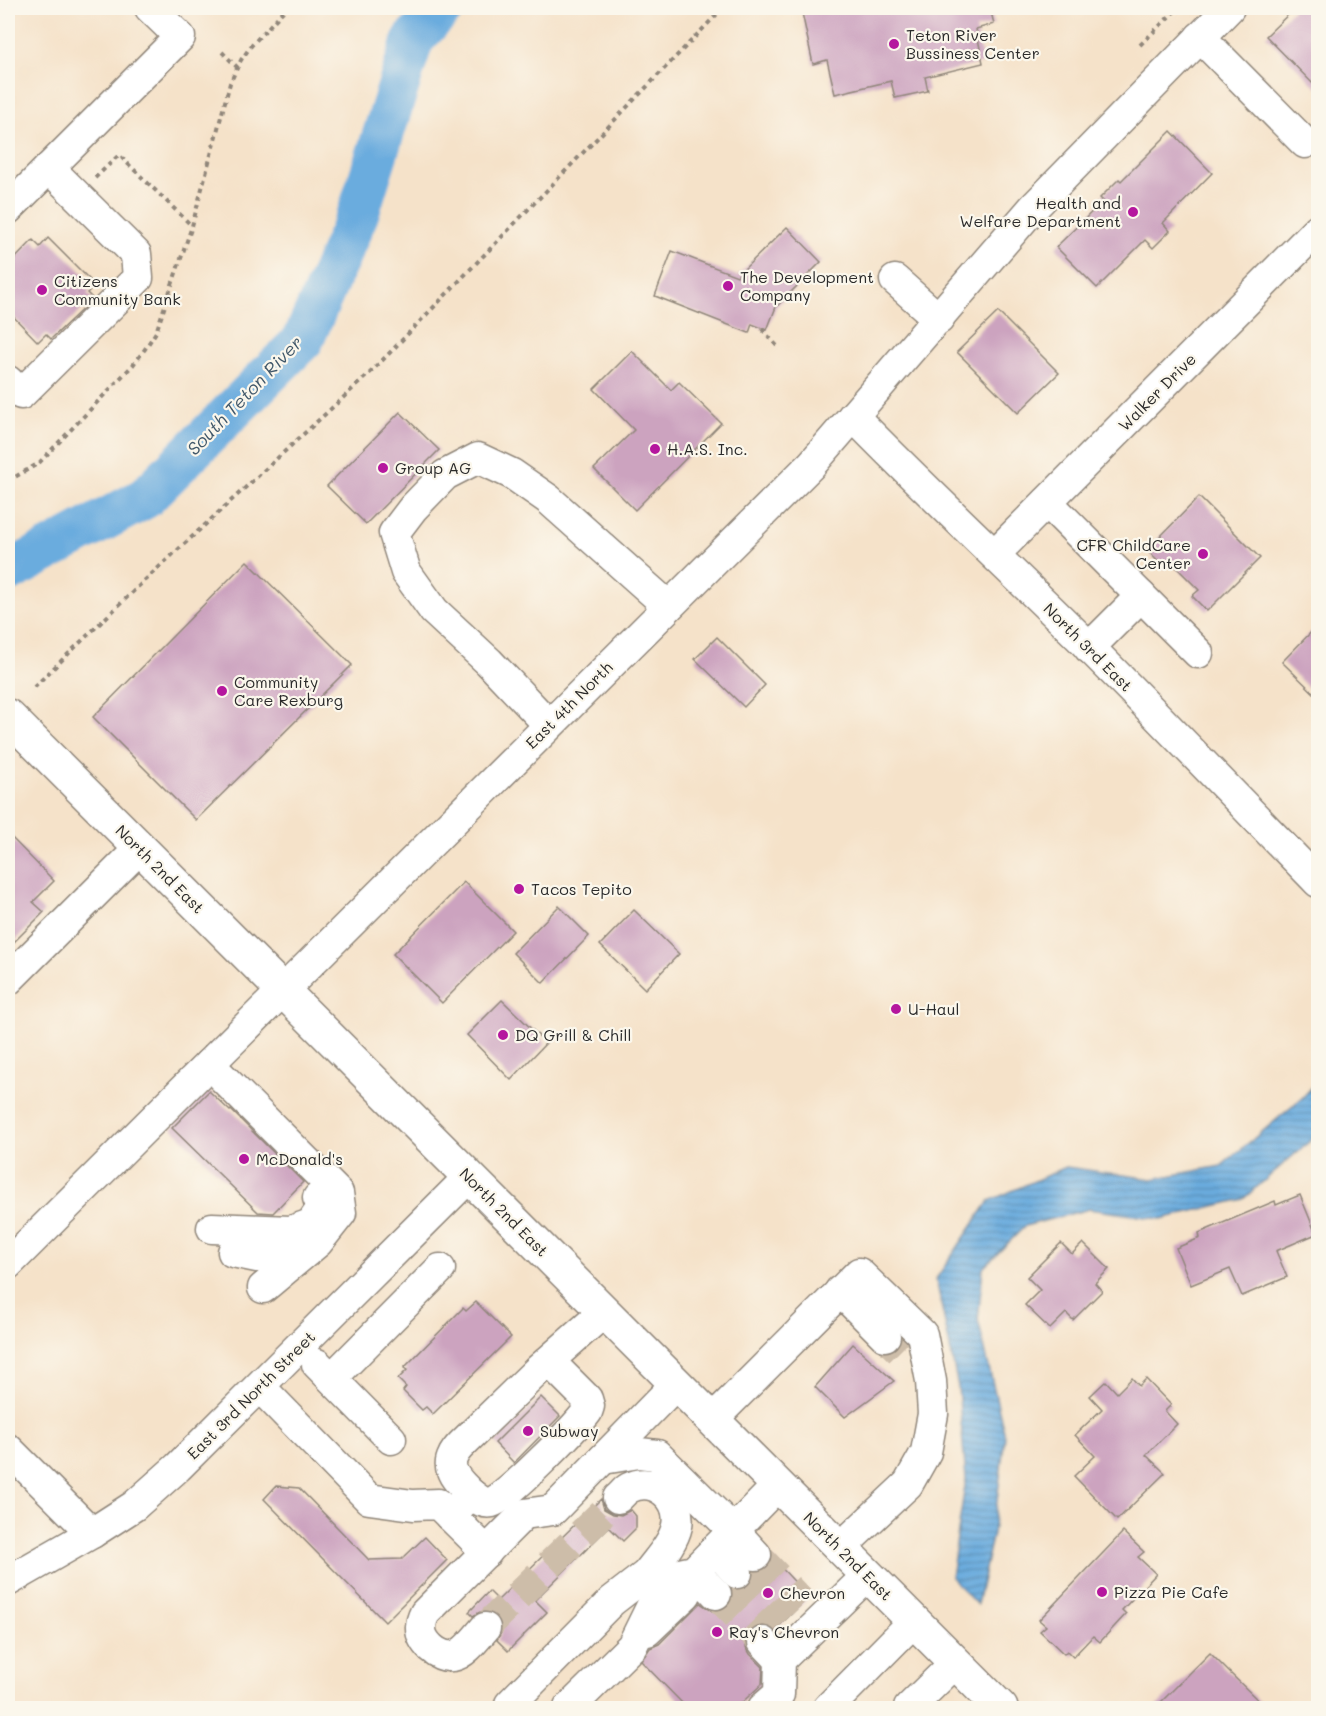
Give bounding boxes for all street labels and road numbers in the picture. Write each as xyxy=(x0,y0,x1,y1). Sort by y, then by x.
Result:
street label: Walker Drive xyxy=(1113,348,1200,435)
street label: North 3rd East xyxy=(1040,598,1137,695)
street label: East 4th North xyxy=(521,657,617,753)
street label: North 2nd East xyxy=(111,820,209,918)
street label: North 2nd East xyxy=(455,1163,553,1261)
street label: East 3rd North Street xyxy=(182,1326,319,1463)
street label: North 2nd East xyxy=(799,1507,897,1605)

